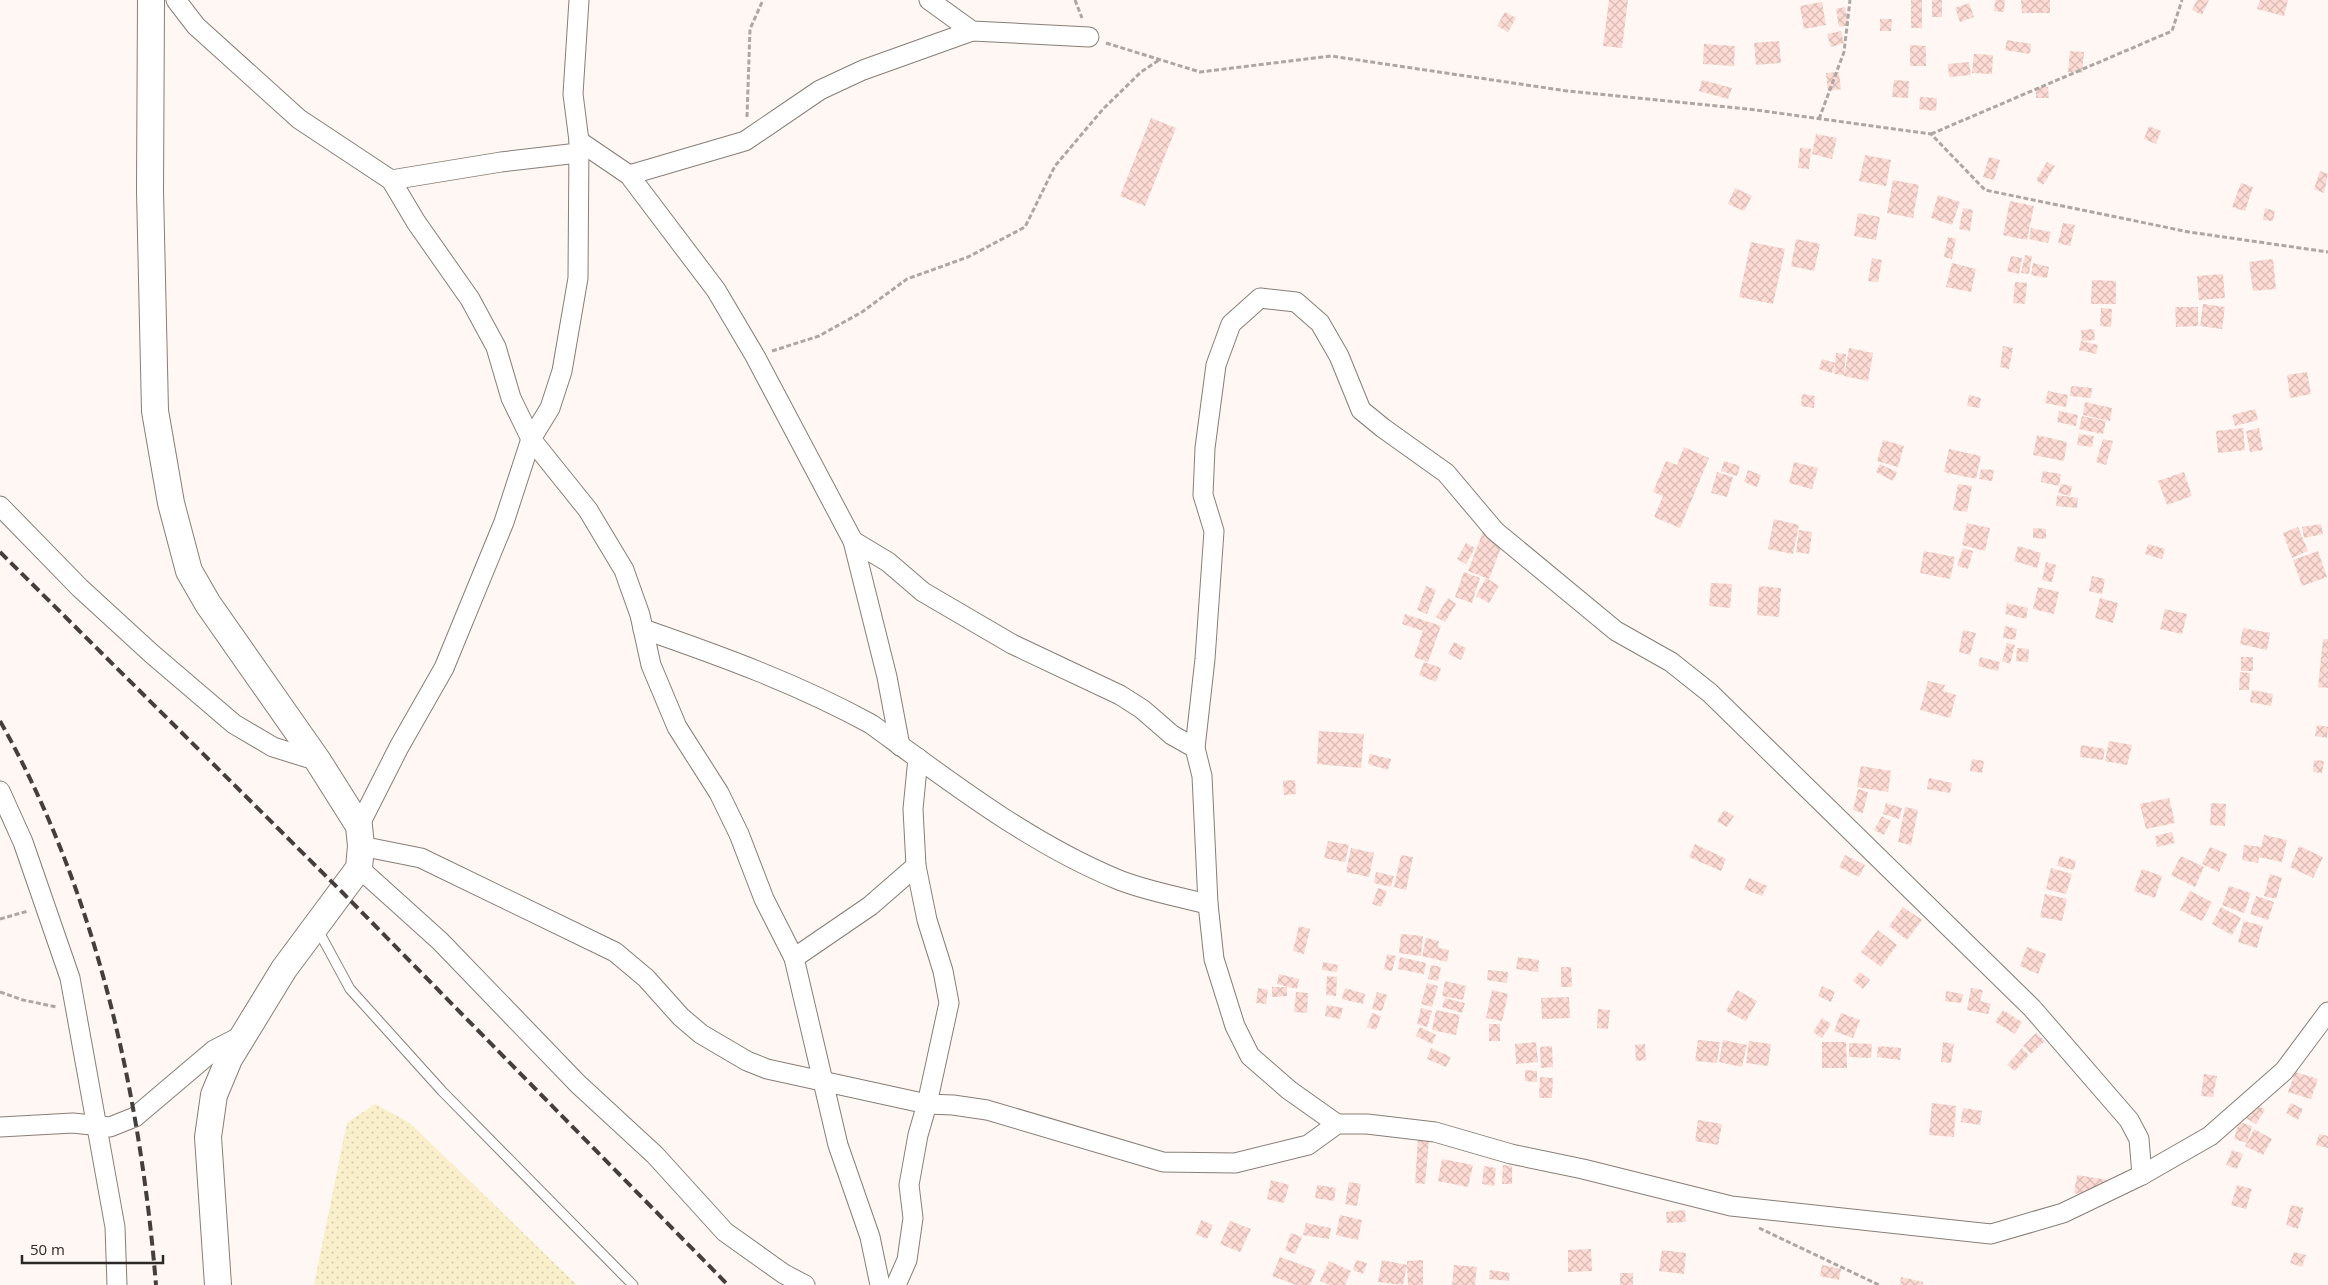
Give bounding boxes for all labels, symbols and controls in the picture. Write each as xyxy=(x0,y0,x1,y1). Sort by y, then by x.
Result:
scale bar xyxy=(22,1232,164,1264)
text: 50 m xyxy=(30,1239,65,1259)

